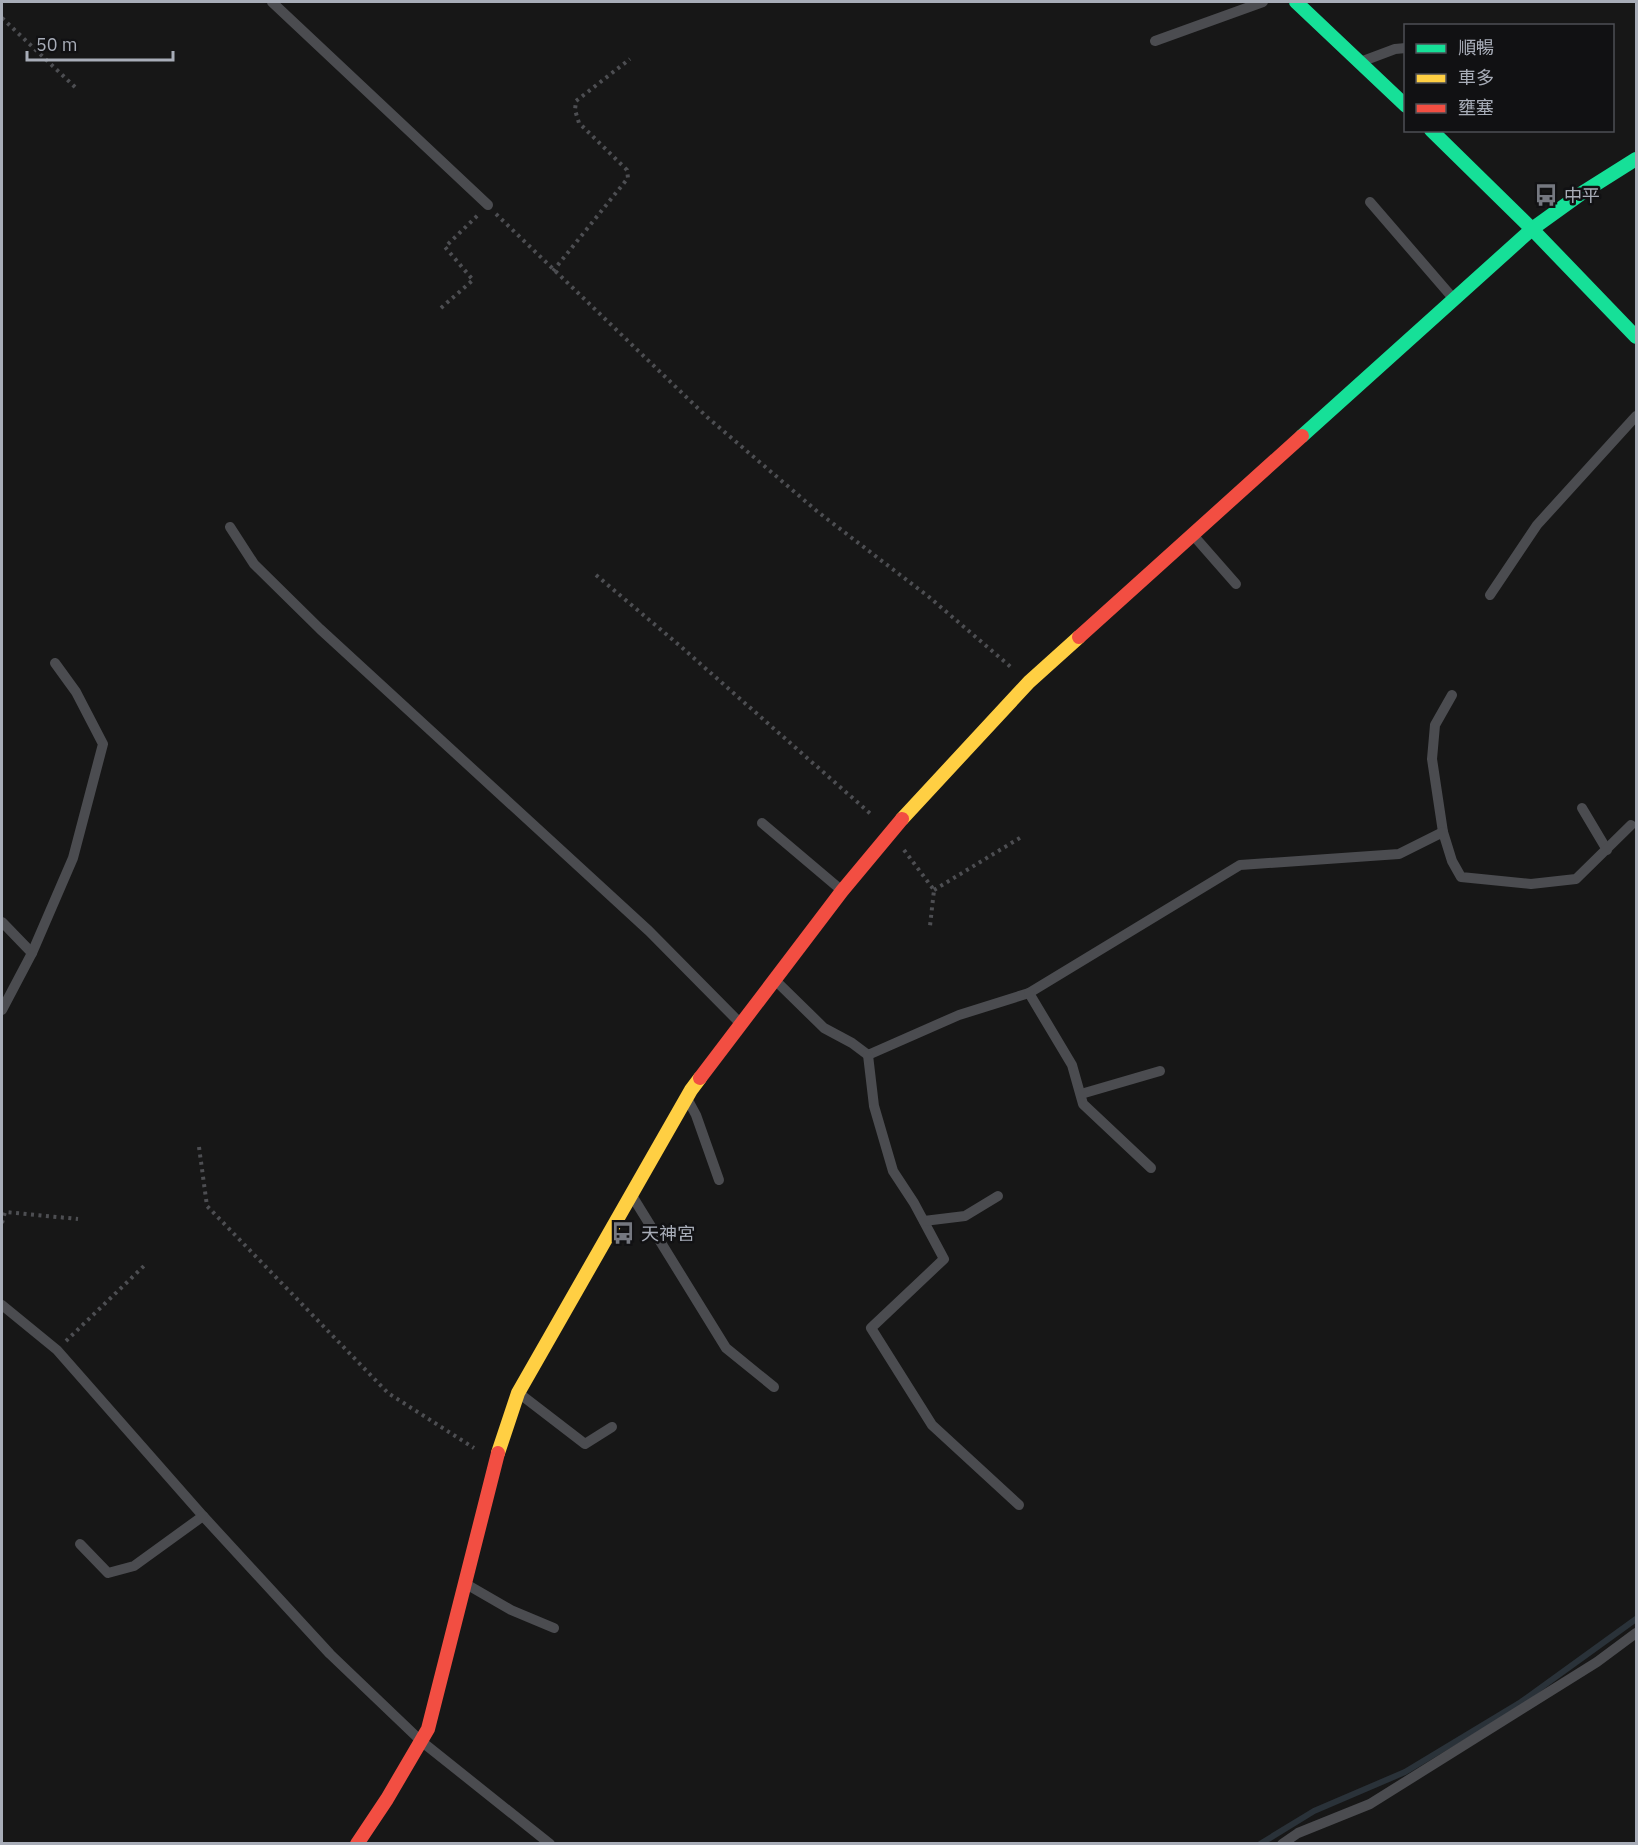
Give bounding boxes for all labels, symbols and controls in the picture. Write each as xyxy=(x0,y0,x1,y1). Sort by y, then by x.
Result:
scale bar xyxy=(27,24,172,62)
legend xyxy=(1404,24,1614,132)
text: 50 m xyxy=(36,33,78,56)
text: 順暢 xyxy=(1458,36,1494,59)
text: 車多 xyxy=(1458,66,1494,89)
text: 壅塞 xyxy=(1458,96,1494,119)
bus stop icon: 中平 xyxy=(1533,182,1559,208)
place label: 中平 xyxy=(1564,184,1600,207)
bus stop icon: 天神宮 xyxy=(610,1220,636,1246)
place label: 天神宮 xyxy=(641,1222,695,1245)

